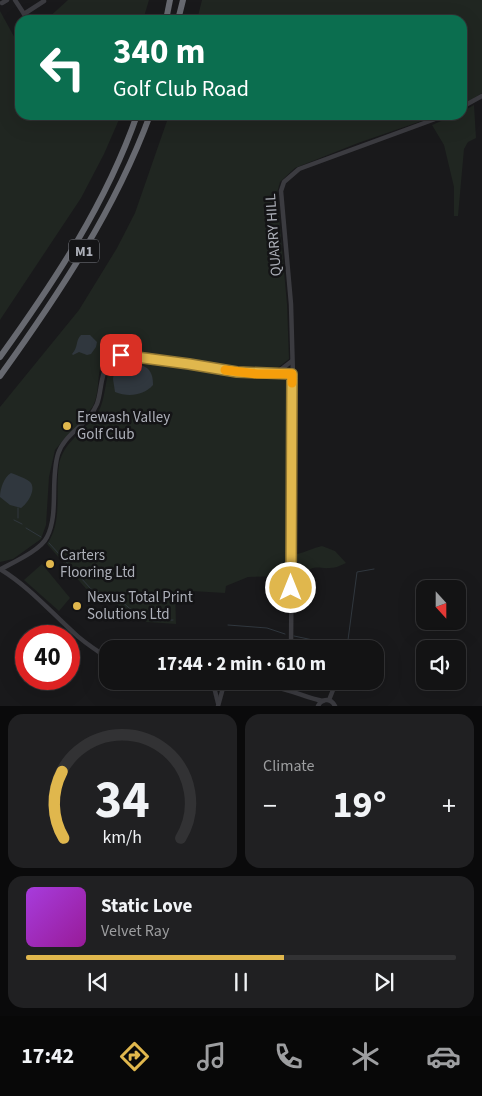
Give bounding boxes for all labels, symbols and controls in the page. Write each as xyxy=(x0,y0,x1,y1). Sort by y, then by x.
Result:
text: 340 m xyxy=(113,27,205,77)
icon: left xyxy=(30,35,95,100)
text: Golf Club Road xyxy=(113,73,249,105)
street label: QUARRY HILL xyxy=(260,193,287,277)
road number: M1 xyxy=(69,240,99,262)
pin xyxy=(100,334,142,376)
icon: arrive xyxy=(107,341,135,369)
place label: Erewash Valley Golf Club xyxy=(77,407,170,445)
marker: Erewash Valley Golf Club xyxy=(61,420,73,432)
place label: Carters Flooring Ltd xyxy=(60,545,135,583)
marker: Carters Flooring Ltd xyxy=(44,558,56,570)
position arrow xyxy=(264,561,316,613)
north arrow xyxy=(416,580,466,630)
map controls xyxy=(416,580,466,690)
place label: Nexus Total Print Solutions Ltd xyxy=(87,587,193,625)
marker: Nexus Total Print Solutions Ltd xyxy=(71,600,83,612)
speed limit sign: 40 xyxy=(15,625,80,690)
button: sound xyxy=(416,640,466,690)
text: 17:44 · 2 min · 610 m xyxy=(157,651,326,678)
text: Climate xyxy=(263,755,314,777)
text: 34 xyxy=(95,764,150,838)
text: 19° xyxy=(333,778,387,832)
text: − xyxy=(263,786,277,826)
text: + xyxy=(442,786,456,826)
text: km/h xyxy=(103,825,142,850)
text: Static Love xyxy=(101,893,192,920)
text: Velvet Ray xyxy=(101,920,169,942)
icon: previous xyxy=(84,968,112,996)
icon: pause xyxy=(227,968,255,996)
icon: next xyxy=(370,968,398,996)
icon: directions xyxy=(117,1039,152,1074)
icon: music xyxy=(194,1039,229,1074)
icon: phone xyxy=(271,1039,306,1074)
icon: climate xyxy=(348,1039,383,1074)
icon: car xyxy=(426,1039,461,1074)
text: 17:42 xyxy=(21,1040,74,1072)

